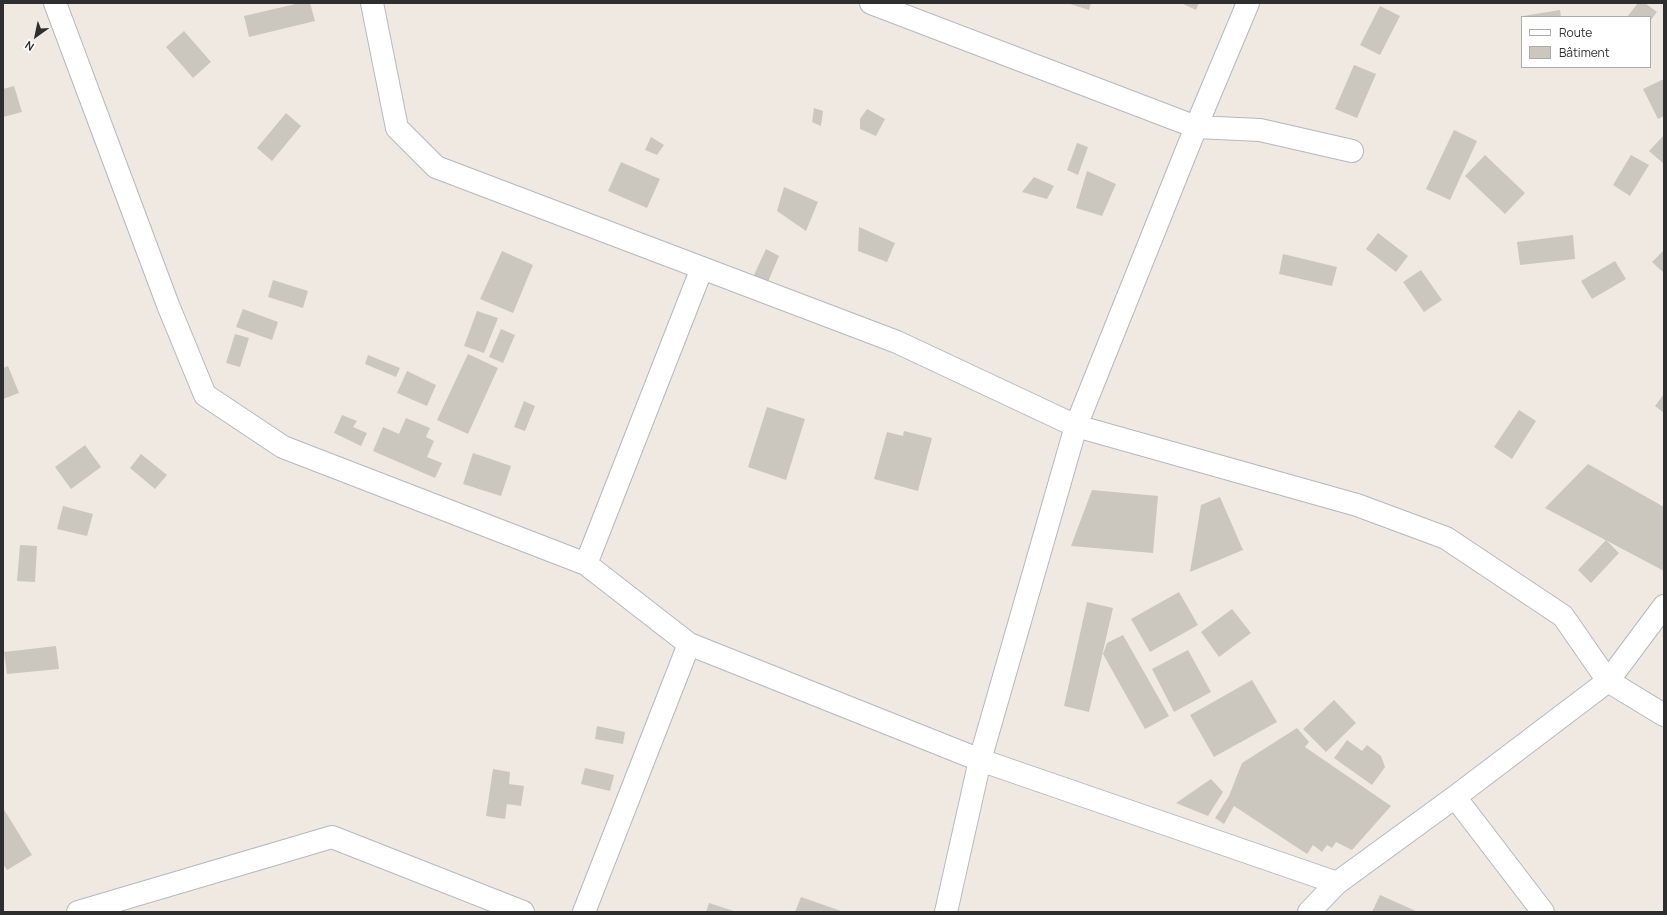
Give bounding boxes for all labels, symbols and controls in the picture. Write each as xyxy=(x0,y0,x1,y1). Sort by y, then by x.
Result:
north arrow xyxy=(16,16,56,56)
legend xyxy=(1521,16,1651,68)
text: Route xyxy=(1559,24,1592,41)
text: N xyxy=(22,38,37,55)
text: Bâtiment xyxy=(1559,44,1610,61)

